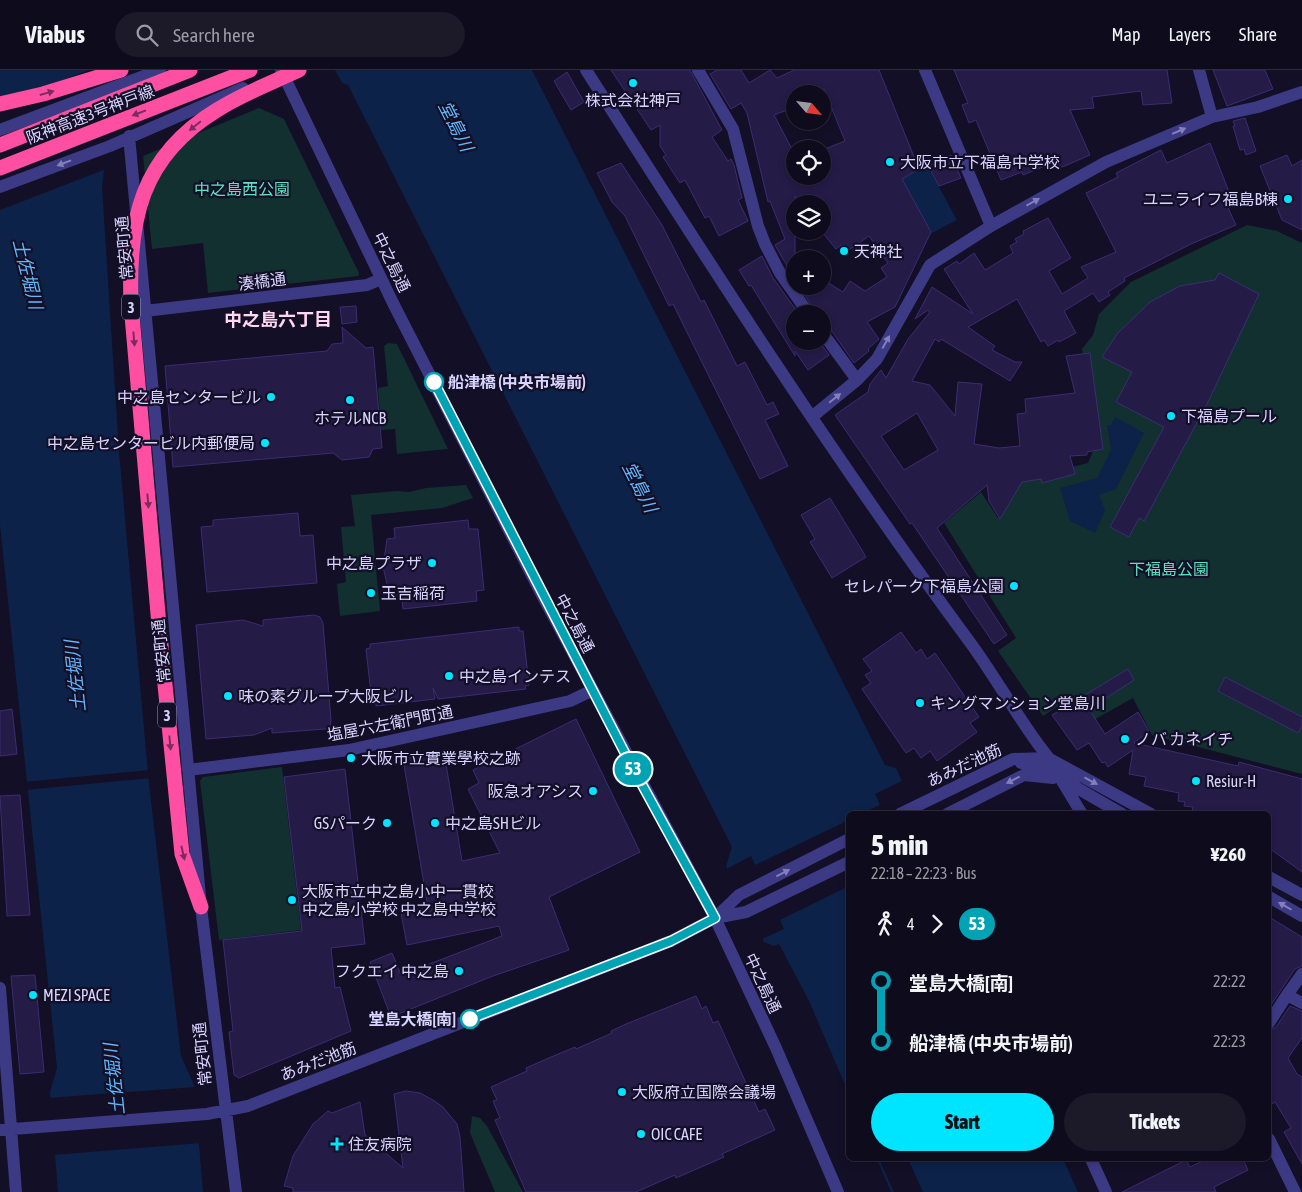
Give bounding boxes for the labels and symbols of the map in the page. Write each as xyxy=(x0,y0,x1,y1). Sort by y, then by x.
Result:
marker: 株式会社神戸 xyxy=(627,77,639,89)
street label: 阪神高速3号神戸線 xyxy=(24,81,156,147)
north arrow xyxy=(786,85,831,130)
one-way arrow xyxy=(40,88,55,96)
place label: 株式会社神戸 xyxy=(585,91,681,109)
water label: 堂島川 xyxy=(434,97,479,157)
one-way arrow xyxy=(132,110,146,118)
one-way arrow xyxy=(188,121,201,132)
one-way arrow xyxy=(1172,126,1186,134)
place label: 大阪市立下福島中学校 xyxy=(900,153,1060,171)
marker: 大阪市立下福島中学校 xyxy=(884,156,896,168)
one-way arrow xyxy=(56,159,71,167)
park label: 中之島西公園 xyxy=(194,180,290,198)
place label: ユニライフ福島B棟 xyxy=(1142,190,1278,208)
marker: ユニライフ福島B棟 xyxy=(1282,193,1294,205)
one-way arrow xyxy=(1027,198,1040,207)
street label: 常安町通 xyxy=(112,215,136,281)
street label: 中之島通 xyxy=(370,229,414,295)
water label: 土佐堀川 xyxy=(9,237,47,313)
place label: 天神社 xyxy=(854,242,902,260)
marker: 天神社 xyxy=(838,245,850,257)
street label: 湊橋通 xyxy=(237,269,287,293)
road number: 3 xyxy=(122,294,140,320)
district label: 中之島六丁目 xyxy=(224,309,332,330)
one-way arrow xyxy=(130,331,138,347)
one-way arrow xyxy=(882,336,891,349)
marker: 船津橋 (中央市場前) xyxy=(424,372,444,392)
place label: 船津橋 (中央市場前) xyxy=(448,373,586,391)
place label: 中之島センタービル xyxy=(117,388,261,406)
marker: 中之島センタービル xyxy=(265,391,277,403)
one-way arrow xyxy=(828,393,841,404)
marker: ホテルNCB xyxy=(344,394,356,406)
place label: 下福島プール xyxy=(1181,407,1277,425)
place label: ホテルNCB xyxy=(314,409,387,427)
marker: 下福島プール xyxy=(1165,410,1177,422)
place label: 中之島センタービル内郵便局 xyxy=(47,434,255,452)
marker: 中之島センタービル内郵便局 xyxy=(259,437,271,449)
water label: 堂島川 xyxy=(618,458,663,518)
one-way arrow xyxy=(144,493,152,509)
place label: 中之島プラザ xyxy=(326,554,422,572)
marker: 中之島プラザ xyxy=(426,557,438,569)
park label: 下福島公園 xyxy=(1129,560,1209,578)
place label: セレパーク下福島公園 xyxy=(844,577,1004,595)
marker: セレパーク下福島公園 xyxy=(1008,580,1020,592)
place label: 玉吉稲荷 xyxy=(381,584,445,602)
marker: 玉吉稲荷 xyxy=(365,587,377,599)
street label: 中之島通 xyxy=(552,591,598,655)
street label: 常安町通 xyxy=(149,618,173,684)
water label: 土佐堀川 xyxy=(61,637,89,713)
place label: 中之島インテス xyxy=(459,667,571,685)
marker: 中之島インテス xyxy=(443,670,455,682)
place label: 味の素グループ大阪ビル xyxy=(238,687,413,705)
marker: 味の素グループ大阪ビル xyxy=(222,690,234,702)
place label: キングマンション堂島川 xyxy=(930,694,1106,712)
marker: キングマンション堂島川 xyxy=(914,697,926,709)
road number: 3 xyxy=(158,702,176,728)
street label: 塩屋六左衛門町通 xyxy=(325,702,455,744)
place label: ノバ カネイチ xyxy=(1135,730,1233,748)
marker: ノバ カネイチ xyxy=(1119,733,1131,745)
one-way arrow xyxy=(166,735,174,751)
street label: あみだ池筋 xyxy=(924,740,1004,790)
place label: 大阪市立實業學校之跡 xyxy=(361,749,521,767)
marker: 大阪市立實業學校之跡 xyxy=(345,752,357,764)
line badge: 53 xyxy=(610,753,656,785)
place label: Resiur-H xyxy=(1206,772,1256,790)
marker: Resiur-H xyxy=(1190,775,1202,787)
one-way arrow xyxy=(1006,776,1020,784)
one-way arrow xyxy=(1083,777,1098,785)
place label: 阪急オアシス xyxy=(488,782,583,800)
marker: 阪急オアシス xyxy=(587,785,599,797)
place label: GSパーク xyxy=(314,814,377,832)
place label: 中之島SHビル xyxy=(445,814,541,832)
marker: GSパーク xyxy=(381,817,393,829)
marker: 中之島SHビル xyxy=(429,817,441,829)
one-way arrow xyxy=(179,846,187,861)
one-way arrow xyxy=(775,869,790,877)
place label: 大阪市立中之島小中一貫校 中之島小学校 中之島中学校 xyxy=(302,882,496,918)
marker: 大阪市立中之島小中一貫校 中之島小学校 中之島中学校 xyxy=(286,894,298,906)
one-way arrow xyxy=(1279,902,1292,911)
street label: 中之島通 xyxy=(741,950,785,1016)
place label: フクエイ 中之島 xyxy=(335,962,449,980)
marker: フクエイ 中之島 xyxy=(453,965,465,977)
place label: MEZI SPACE xyxy=(43,986,110,1004)
marker: MEZI SPACE xyxy=(27,989,39,1001)
marker: 堂島大橋[南] xyxy=(460,1009,480,1029)
place label: 堂島大橋[南] xyxy=(369,1010,456,1028)
street label: 常安町通 xyxy=(190,1021,214,1087)
street label: あみだ池筋 xyxy=(277,1038,359,1084)
water label: 土佐堀川 xyxy=(100,1040,128,1116)
place label: 大阪府立国際会議場 xyxy=(632,1083,776,1101)
marker: 大阪府立国際会議場 xyxy=(616,1086,628,1098)
place label: OIC CAFE xyxy=(651,1125,702,1143)
marker: OIC CAFE xyxy=(635,1128,647,1140)
place label: 住友病院 xyxy=(348,1135,412,1153)
marker: 住友病院 xyxy=(330,1137,344,1151)

